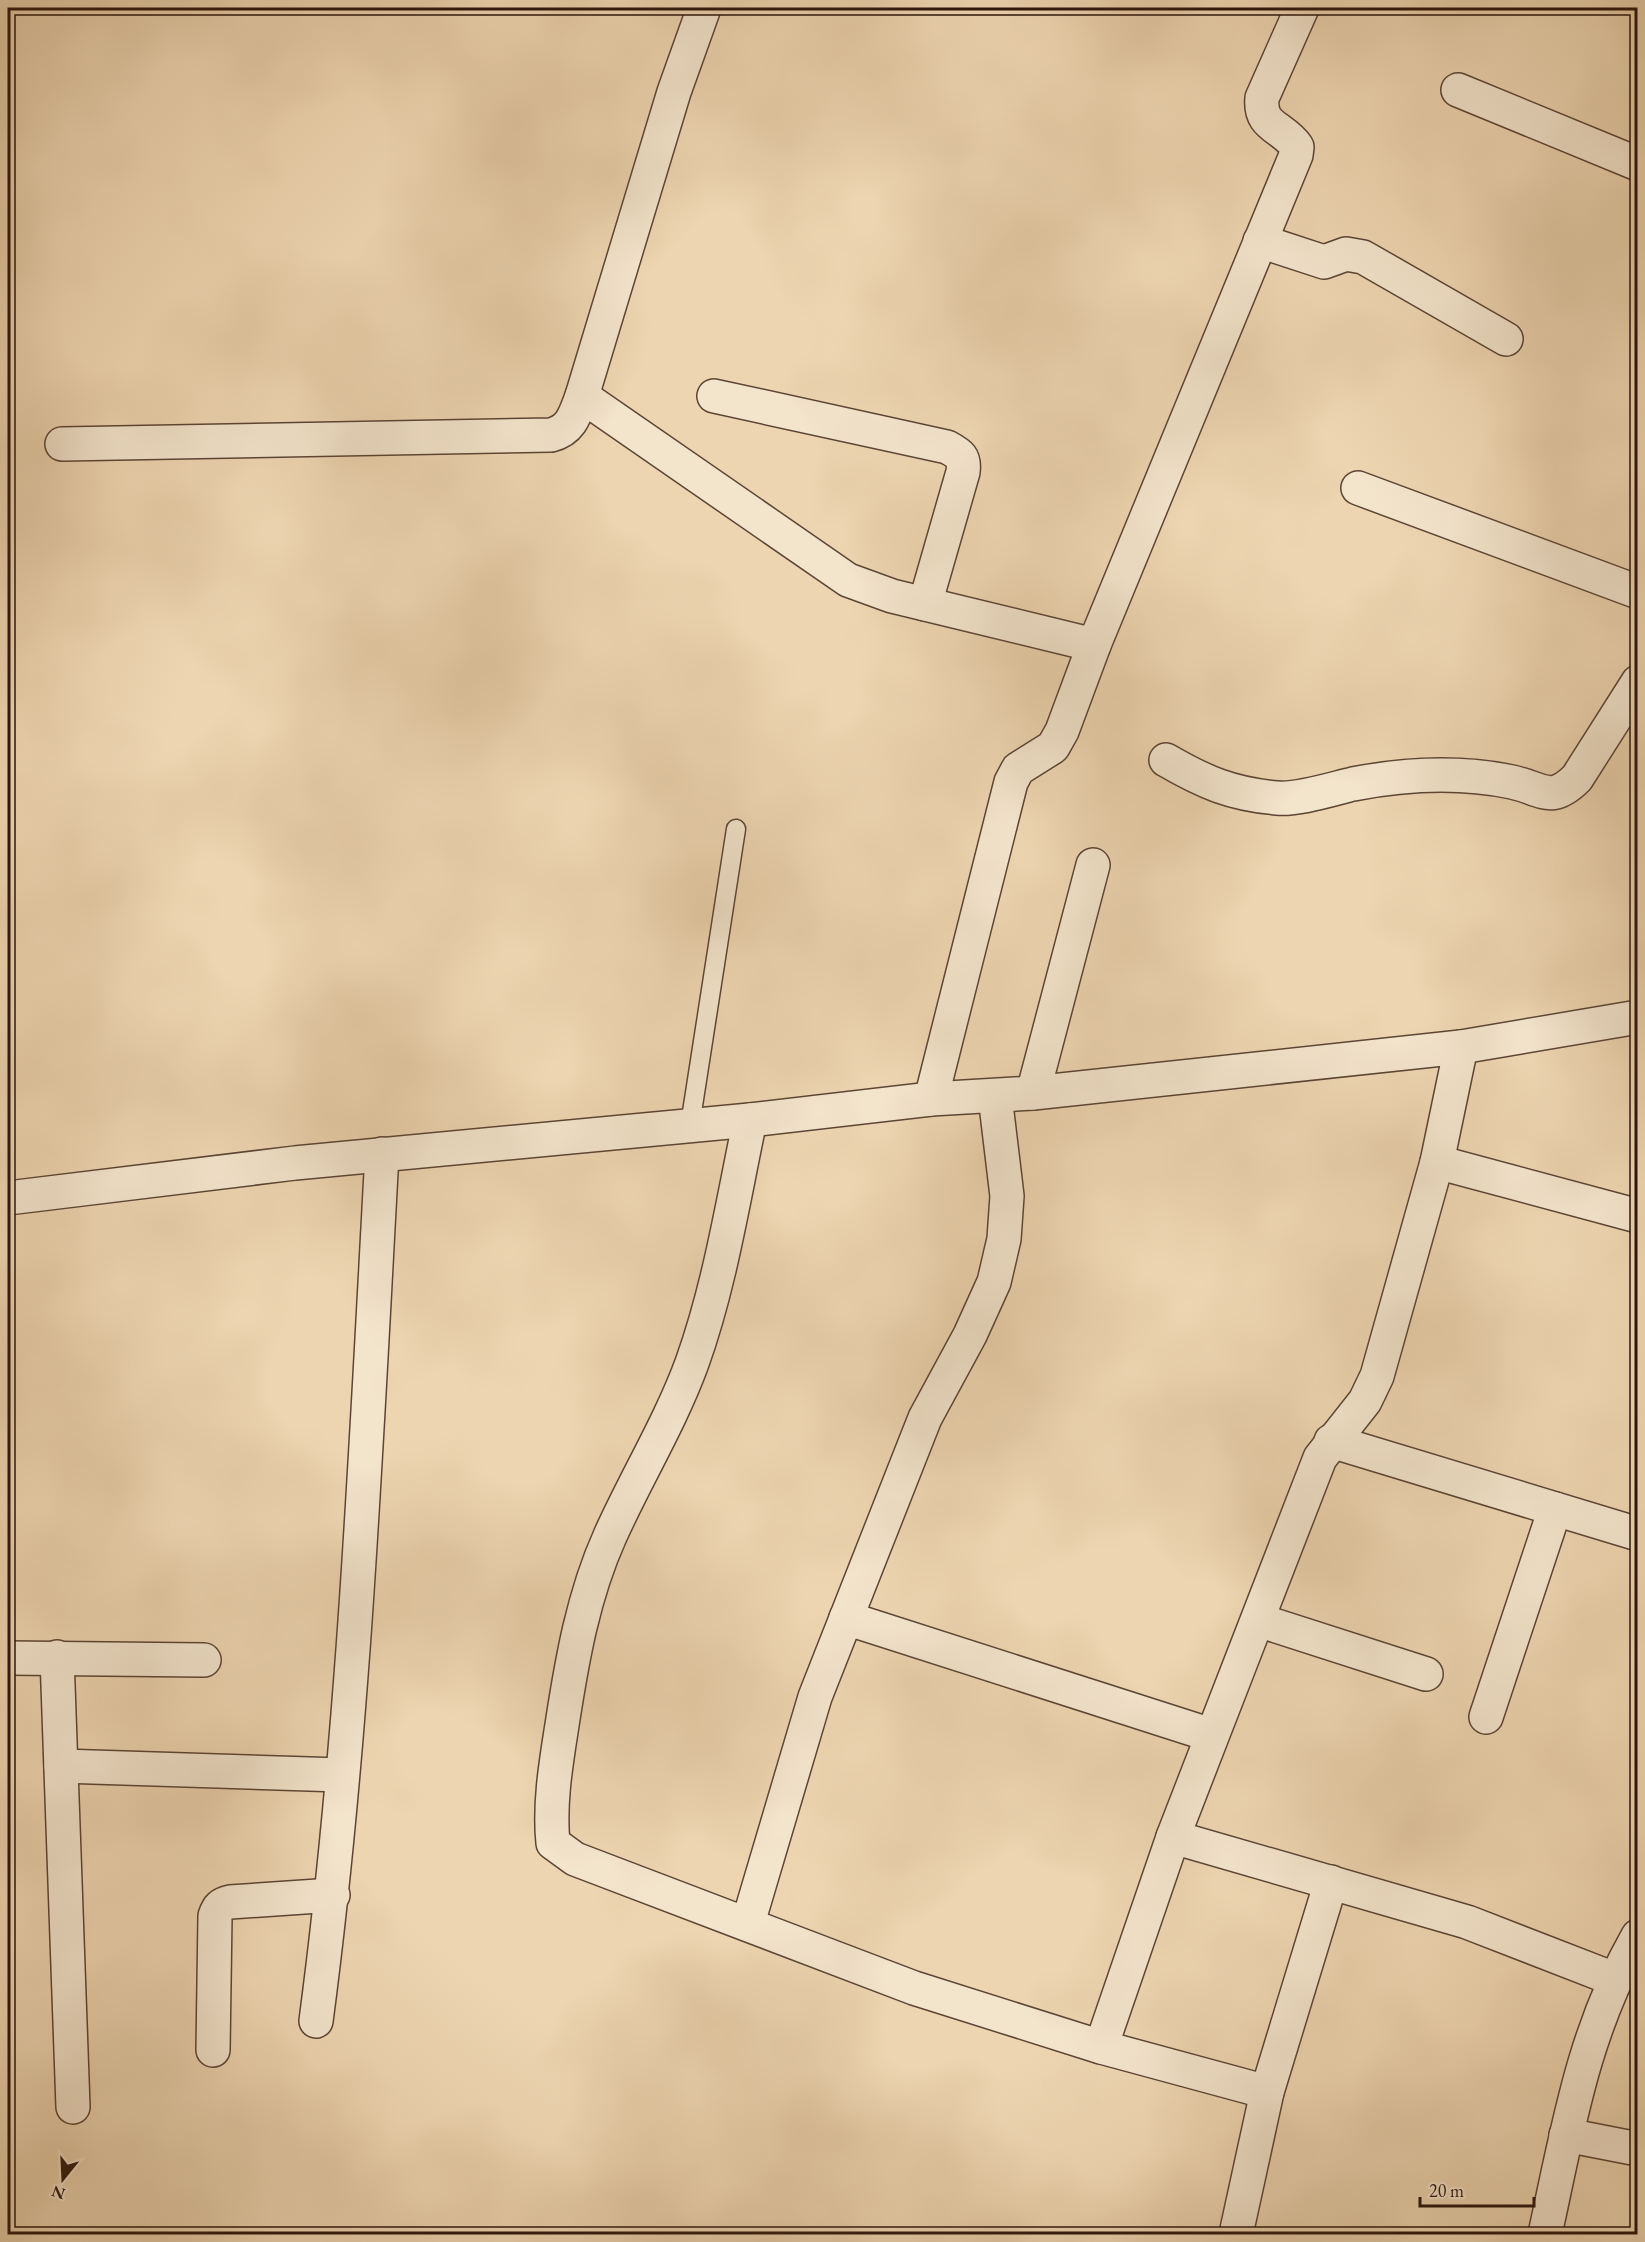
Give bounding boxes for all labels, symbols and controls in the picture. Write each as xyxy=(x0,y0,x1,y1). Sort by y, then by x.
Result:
north arrow xyxy=(33,2149,93,2209)
scale bar xyxy=(1420,2170,1534,2208)
text: 20 m xyxy=(1429,2179,1464,2202)
text: N xyxy=(49,2181,68,2205)

